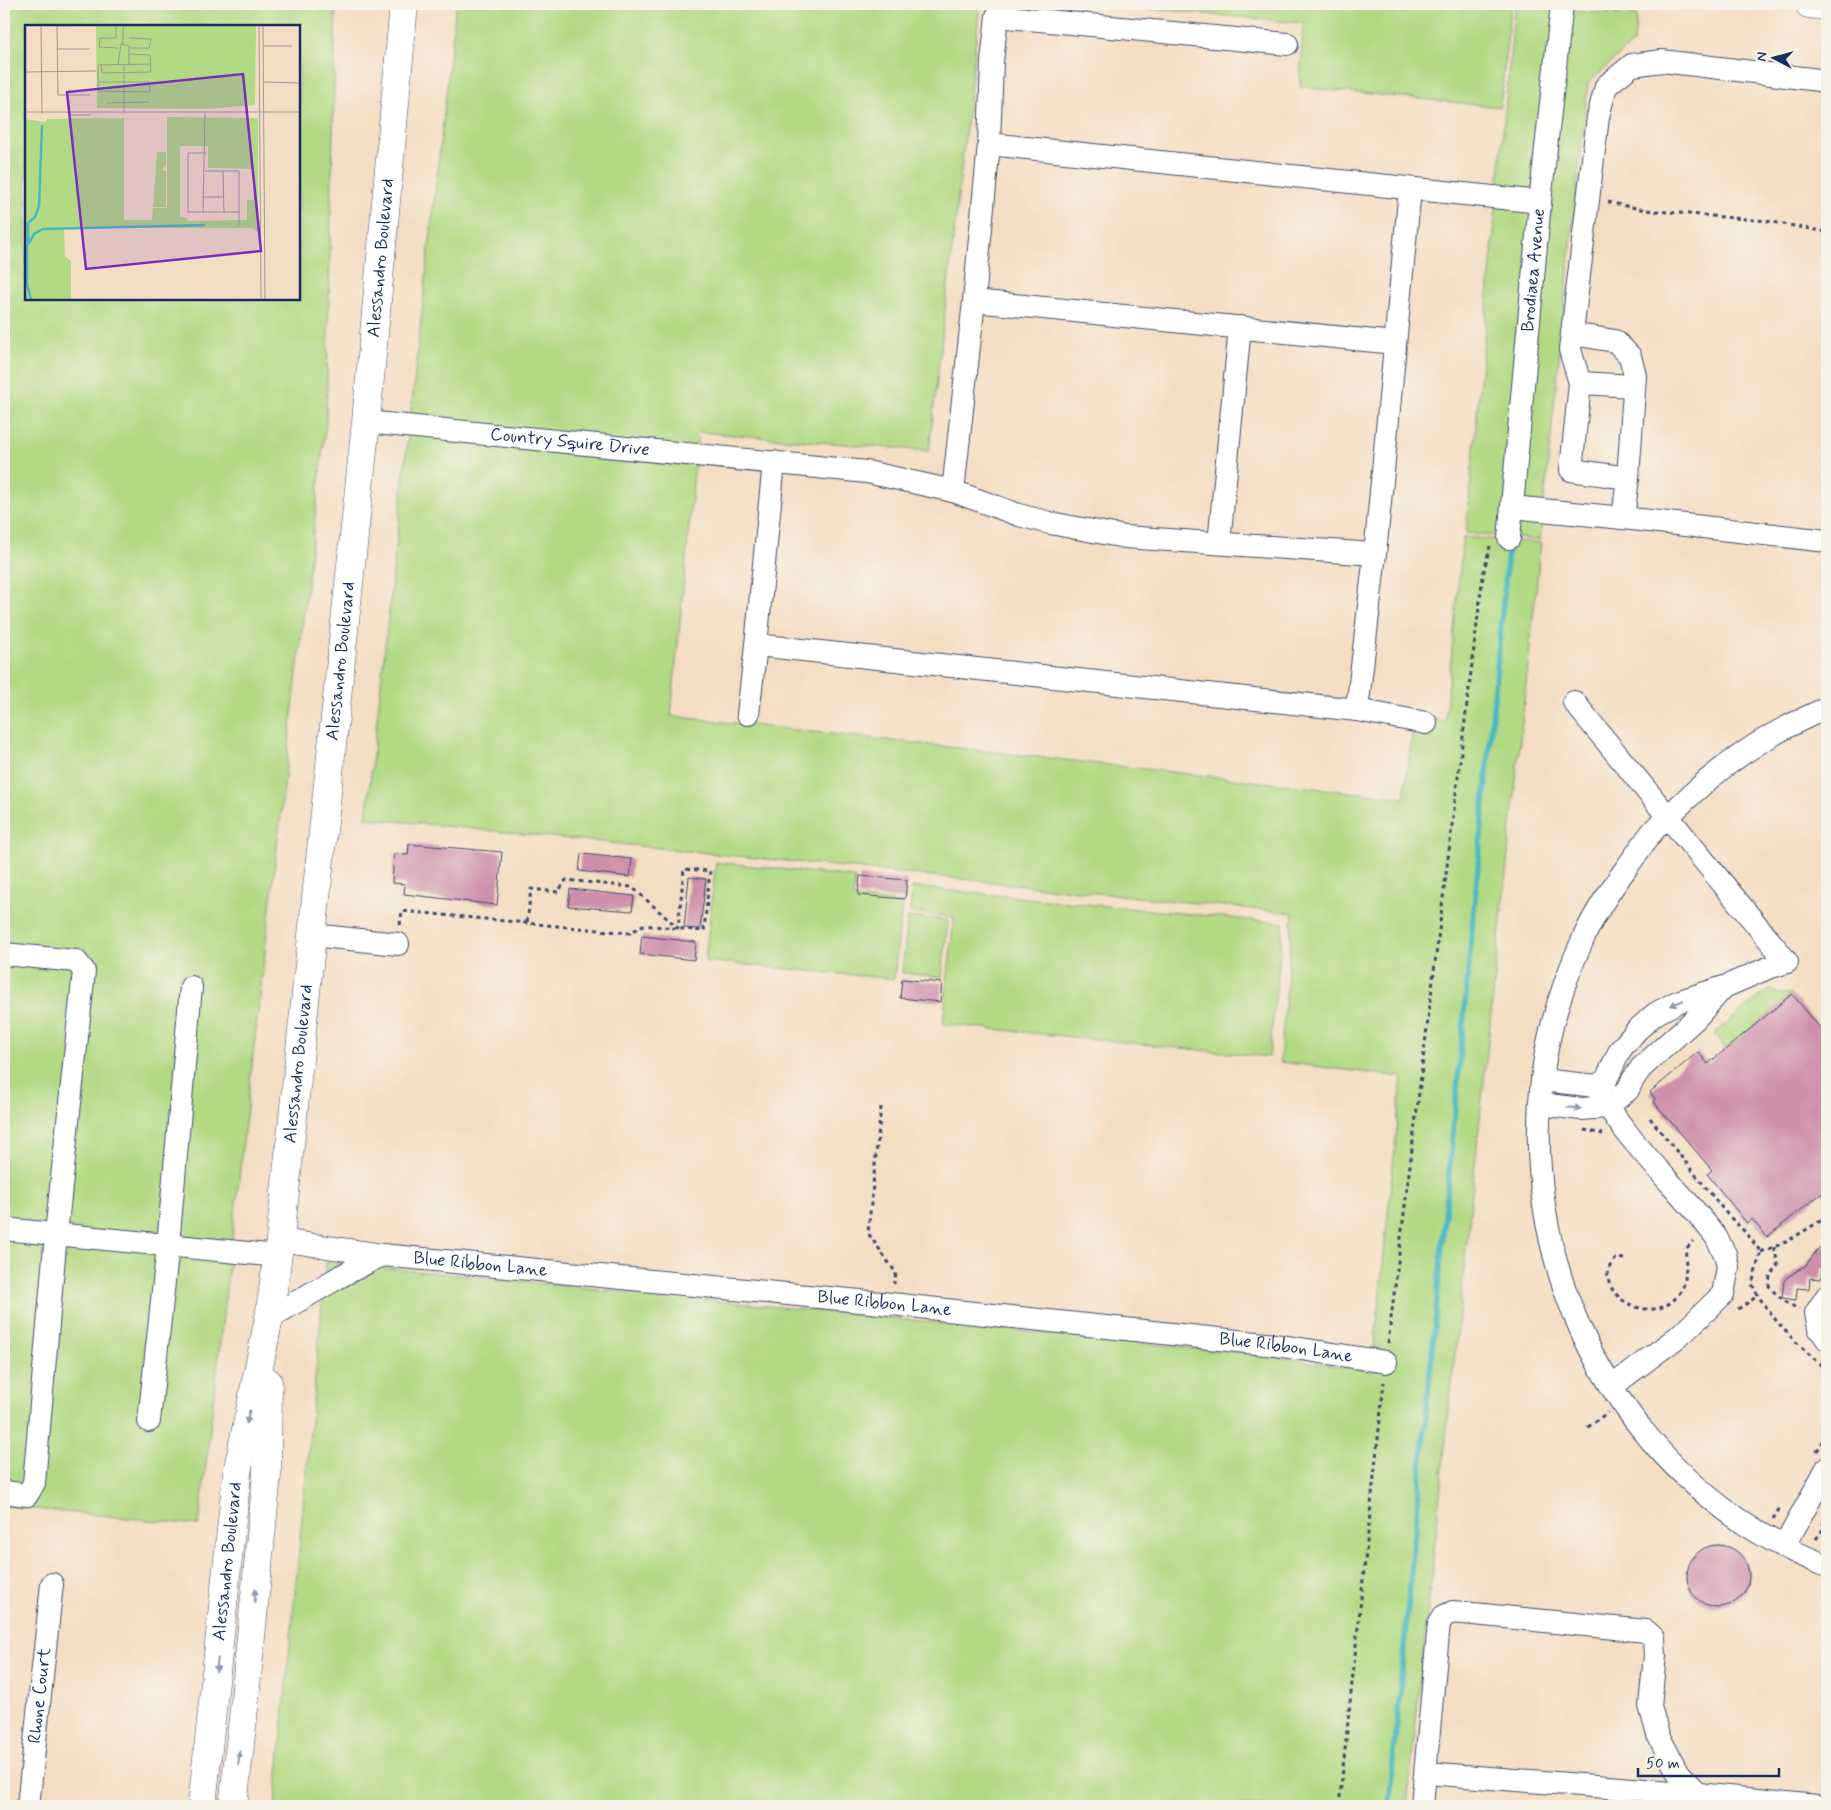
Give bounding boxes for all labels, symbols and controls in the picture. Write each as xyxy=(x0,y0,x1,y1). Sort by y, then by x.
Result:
inset map xyxy=(25,25,300,300)
north arrow xyxy=(1748,32,1798,82)
text: N xyxy=(1753,51,1772,62)
street label: Alessandro Boulevard xyxy=(362,177,400,339)
street label: Brodiaea Avenue xyxy=(1516,207,1551,333)
street label: Country Squire Drive xyxy=(489,422,651,462)
street label: Alessandro Boulevard xyxy=(321,580,361,742)
street label: Alessandro Boulevard xyxy=(278,983,319,1145)
one-way arrow xyxy=(1670,999,1684,1007)
one-way arrow xyxy=(1566,1104,1582,1112)
street label: Blue Ribbon Lane xyxy=(412,1246,549,1283)
street label: Blue Ribbon Lane xyxy=(816,1285,953,1322)
street label: Blue Ribbon Lane xyxy=(1218,1327,1355,1369)
one-way arrow xyxy=(244,1410,252,1425)
street label: Alessandro Boulevard xyxy=(207,1481,248,1642)
one-way arrow xyxy=(251,1588,259,1604)
street label: Rhone Court xyxy=(23,1646,57,1745)
one-way arrow xyxy=(212,1657,220,1673)
scale bar xyxy=(1638,1745,1780,1777)
one-way arrow xyxy=(235,1750,243,1766)
text: 50 m xyxy=(1646,1754,1680,1774)

